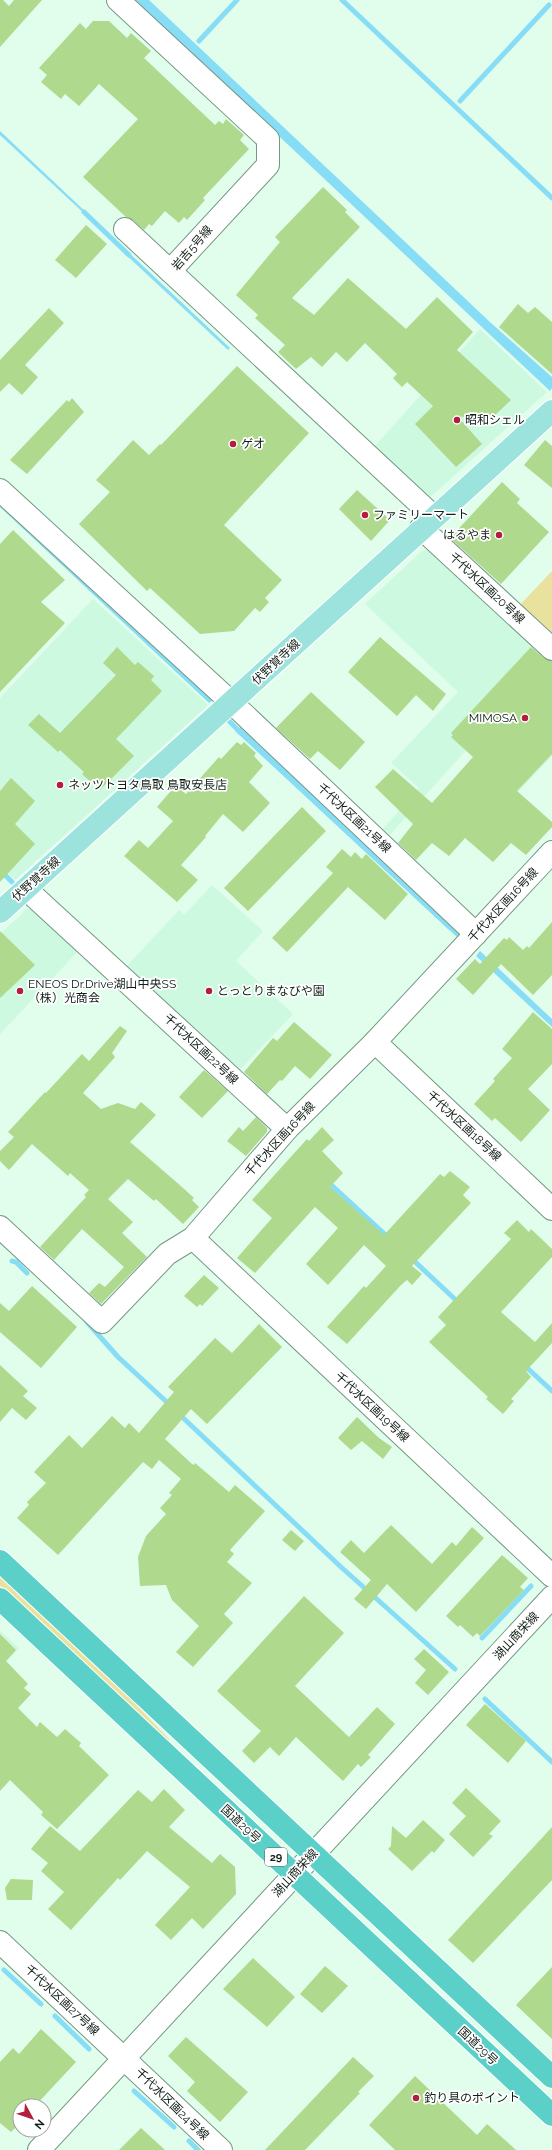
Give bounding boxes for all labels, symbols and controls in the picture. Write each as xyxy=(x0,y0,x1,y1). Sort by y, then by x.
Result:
street label: 岩吉5号線 xyxy=(169,223,215,273)
place label: 昭和シェル xyxy=(465,413,525,427)
marker: 昭和シェル xyxy=(452,415,462,425)
place label: ゲオ xyxy=(241,437,265,451)
marker: ゲオ xyxy=(228,439,238,449)
place label: ファミリーマート xyxy=(373,508,469,522)
marker: ファミリーマート xyxy=(360,510,370,520)
place label: はるやま xyxy=(443,528,491,542)
marker: はるやま xyxy=(494,530,504,540)
street label: 千代水区画20号線 xyxy=(447,550,527,626)
street label: 伏野覚寺線 xyxy=(249,636,303,688)
place label: MIMOSA xyxy=(469,711,517,725)
marker: MIMOSA xyxy=(520,713,530,723)
place label: ネッツトヨタ鳥取 鳥取安長店 xyxy=(68,778,227,792)
marker: ネッツトヨタ鳥取 鳥取安長店 xyxy=(55,780,65,790)
street label: 千代水区画21号線 xyxy=(314,780,394,856)
street label: 伏野覚寺線 xyxy=(9,854,63,904)
street label: 千代水区画16号線 xyxy=(465,865,541,945)
place label: ENEOS Dr.Drive湖山中央SS （株）光商会 xyxy=(28,977,176,1005)
place label: とっとりまなびや園 xyxy=(217,984,325,998)
marker: ENEOS Dr.Drive湖山中央SS （株）光商会 xyxy=(15,986,25,996)
marker: とっとりまなびや園 xyxy=(204,986,214,996)
street label: 千代水区画22号線 xyxy=(161,1011,241,1087)
street label: 千代水区画18号線 xyxy=(424,1088,504,1164)
street label: 千代水区画16号線 xyxy=(242,1099,318,1179)
street label: 千代水区画19号線 xyxy=(332,1369,412,1445)
street label: 湖山商栄線 xyxy=(490,1609,542,1663)
street label: 国道29号 xyxy=(218,1802,264,1846)
street label: 湖山商栄線 xyxy=(269,1846,321,1900)
road number: 29 xyxy=(265,1848,287,1866)
street label: 千代水区画27号線 xyxy=(22,1962,102,2038)
street label: 国道29号 xyxy=(455,2024,501,2068)
street label: 千代水区画24号線 xyxy=(132,2065,212,2143)
place label: 釣り具のポイント xyxy=(424,2091,520,2105)
marker: 釣り具のポイント xyxy=(411,2093,421,2103)
north arrow xyxy=(12,2098,52,2138)
text: N xyxy=(32,2117,47,2132)

